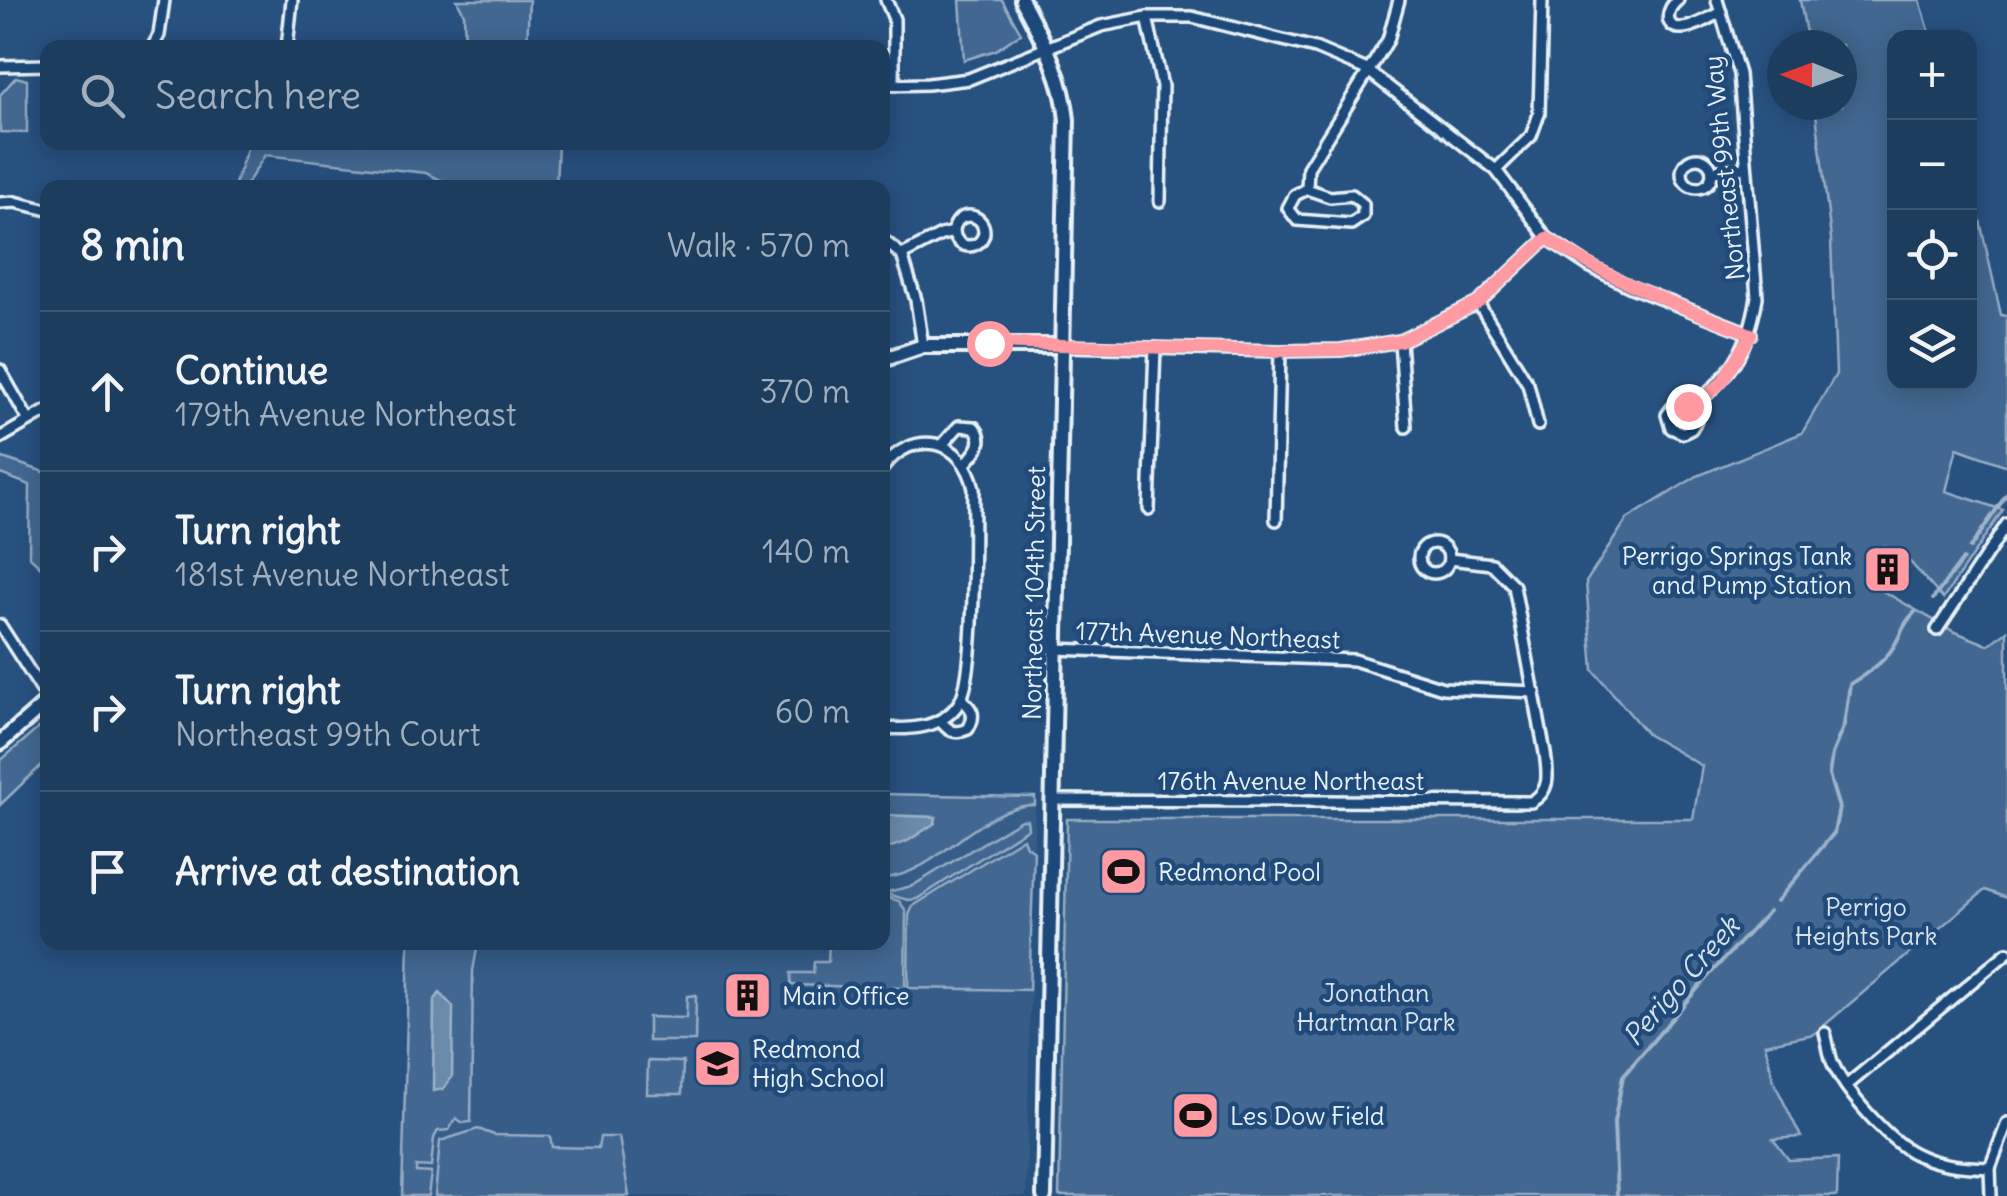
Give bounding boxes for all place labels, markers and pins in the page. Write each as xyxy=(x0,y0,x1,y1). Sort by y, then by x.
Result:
place label: Perrigo Springs Tank and Pump Station xyxy=(1622,540,1852,601)
building icon: Perrigo Springs Tank and Pump Station xyxy=(1861,544,1913,596)
sports icon: Redmond Pool xyxy=(1097,846,1149,898)
place label: Redmond Pool xyxy=(1158,856,1321,888)
building icon: Main Office xyxy=(721,970,773,1022)
place label: Main Office xyxy=(782,980,909,1012)
place label: Redmond High School xyxy=(752,1033,885,1094)
school or university icon: Redmond High School xyxy=(691,1037,743,1089)
sports icon: Les Dow Field xyxy=(1169,1090,1221,1142)
place label: Les Dow Field xyxy=(1230,1100,1385,1132)

